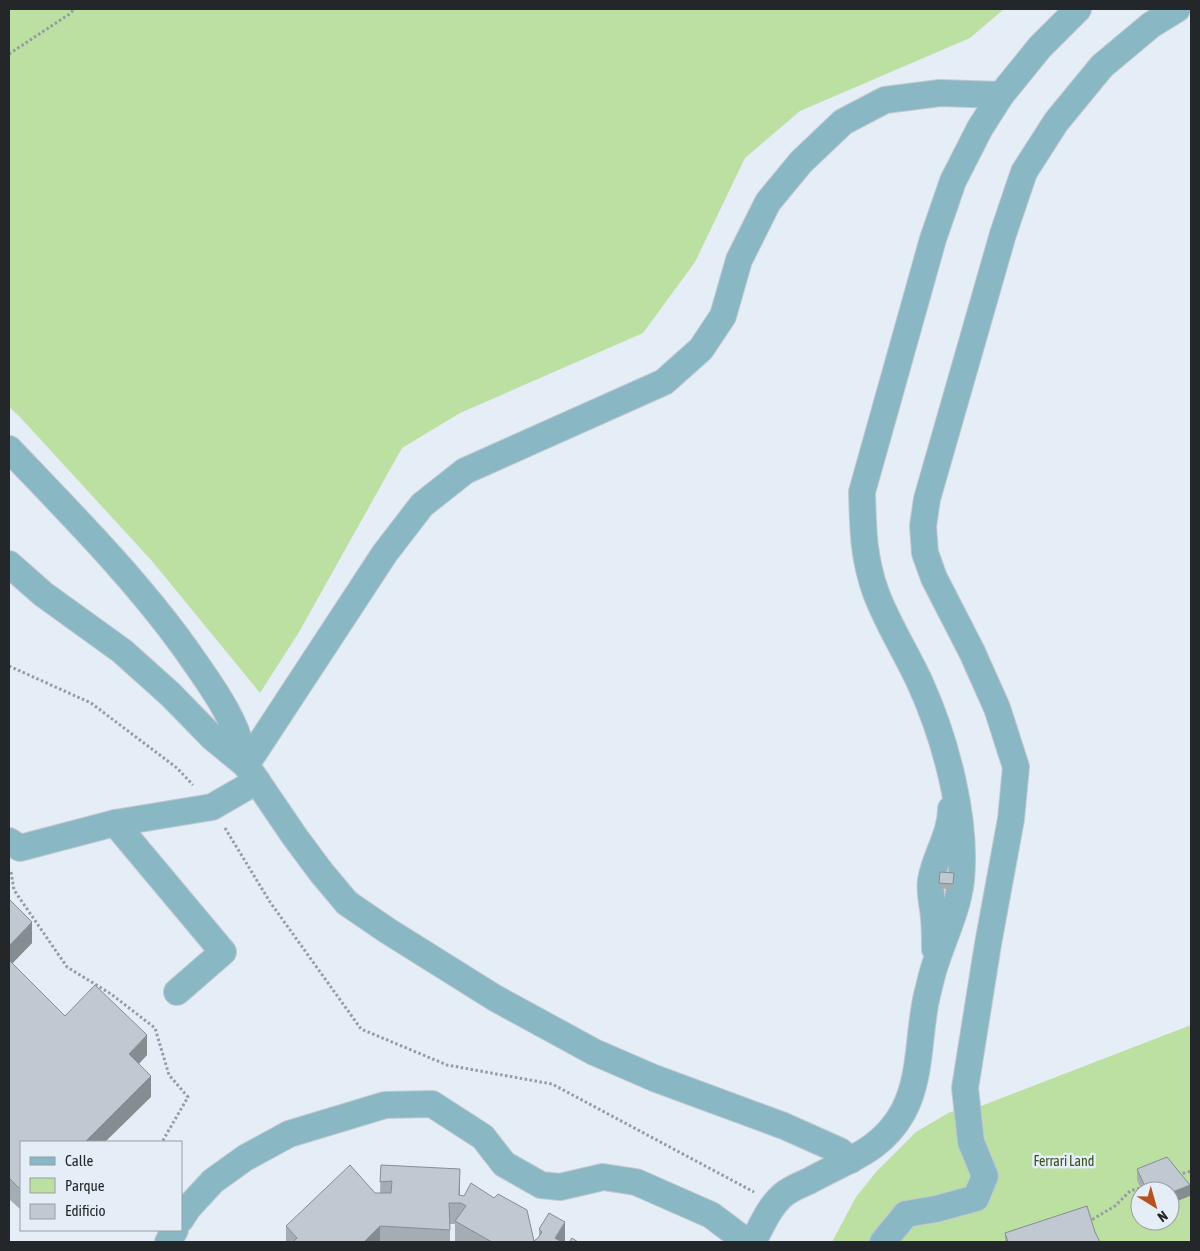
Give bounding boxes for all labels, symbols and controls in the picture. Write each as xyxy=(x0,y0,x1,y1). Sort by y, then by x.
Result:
legend xyxy=(20,1141,182,1231)
text: Calle xyxy=(65,1152,94,1169)
park label: Ferrari Land xyxy=(1034,1153,1094,1169)
text: Parque xyxy=(65,1177,105,1194)
north arrow xyxy=(1130,1181,1180,1231)
text: Edificio xyxy=(65,1202,106,1219)
text: N xyxy=(1155,1208,1171,1225)

